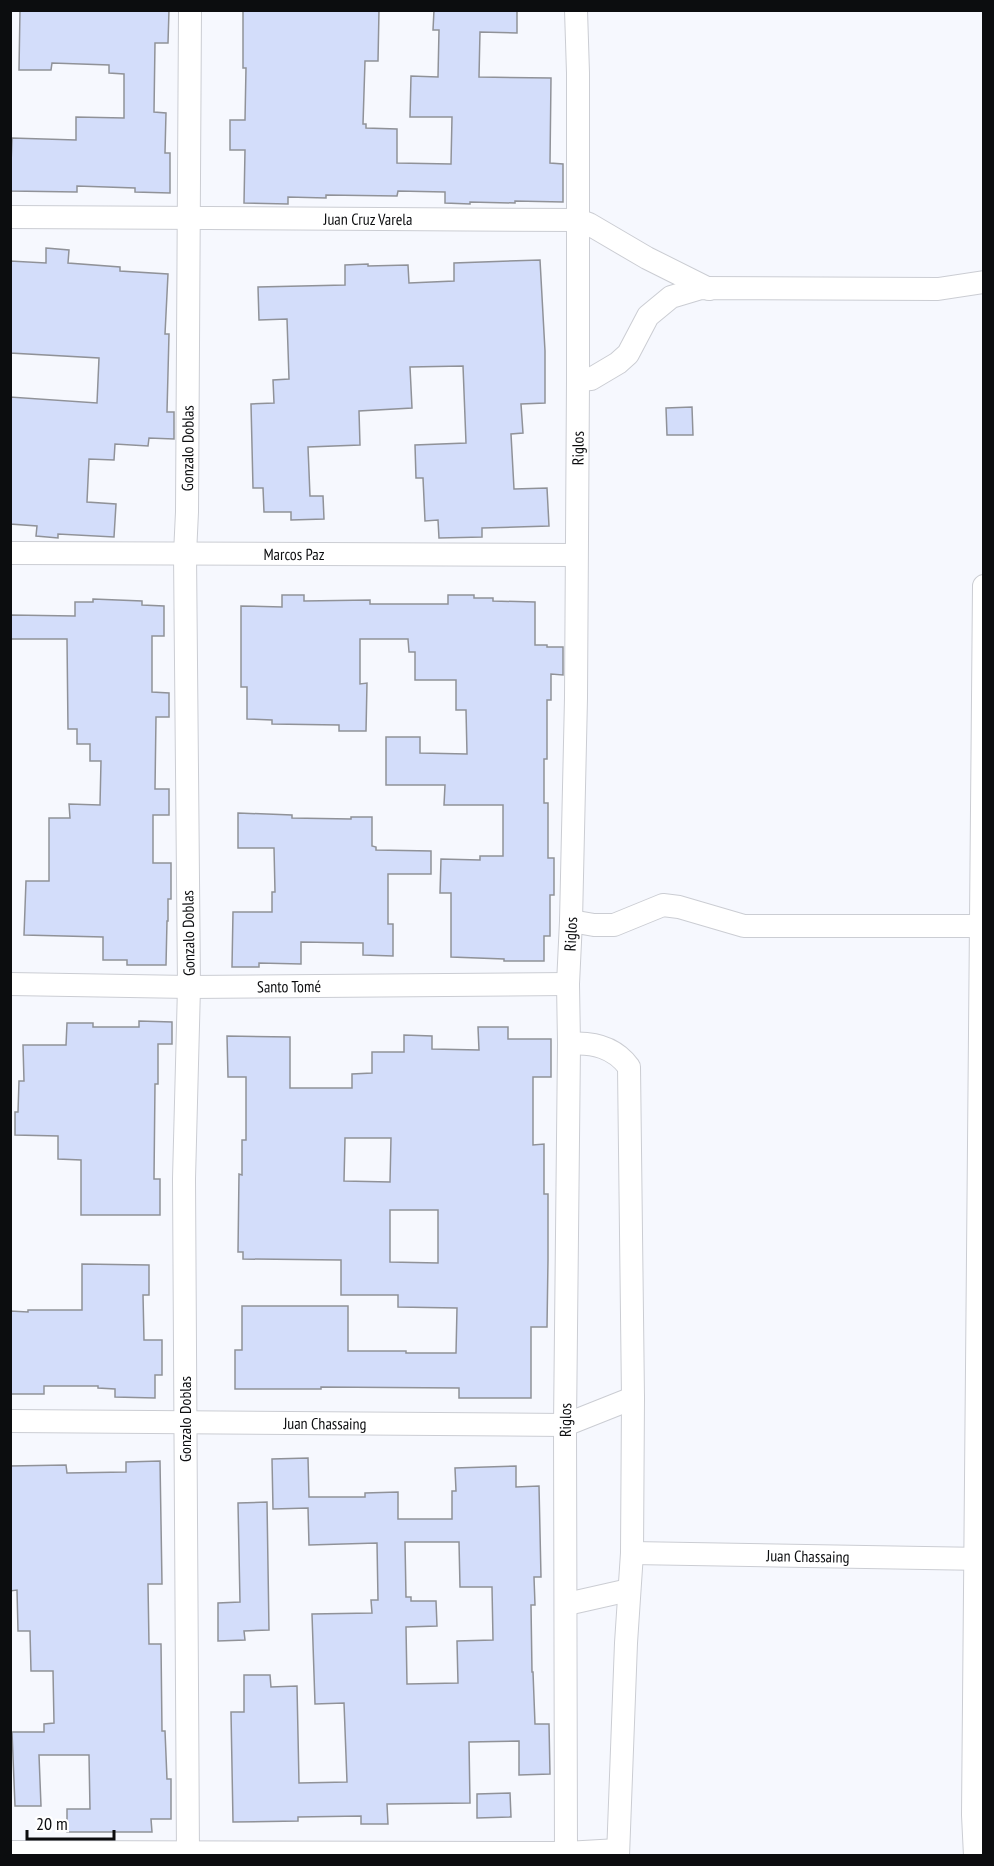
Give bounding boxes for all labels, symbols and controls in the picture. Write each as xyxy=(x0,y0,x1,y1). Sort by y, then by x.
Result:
street label: Juan Cruz Varela xyxy=(323,209,412,229)
street label: Gonzalo Doblas xyxy=(177,405,198,491)
street label: Riglos xyxy=(567,431,588,465)
street label: Marcos Paz xyxy=(263,544,325,564)
street label: Gonzalo Doblas xyxy=(177,890,199,976)
street label: Riglos xyxy=(560,917,581,952)
street label: Santo Tomé xyxy=(257,976,321,996)
street label: Gonzalo Doblas xyxy=(175,1376,195,1462)
street label: Riglos xyxy=(555,1403,575,1437)
street label: Juan Chassaing xyxy=(282,1413,367,1434)
street label: Juan Chassaing xyxy=(765,1545,850,1567)
scale bar xyxy=(27,1803,114,1841)
text: 20 m xyxy=(36,1812,68,1835)

